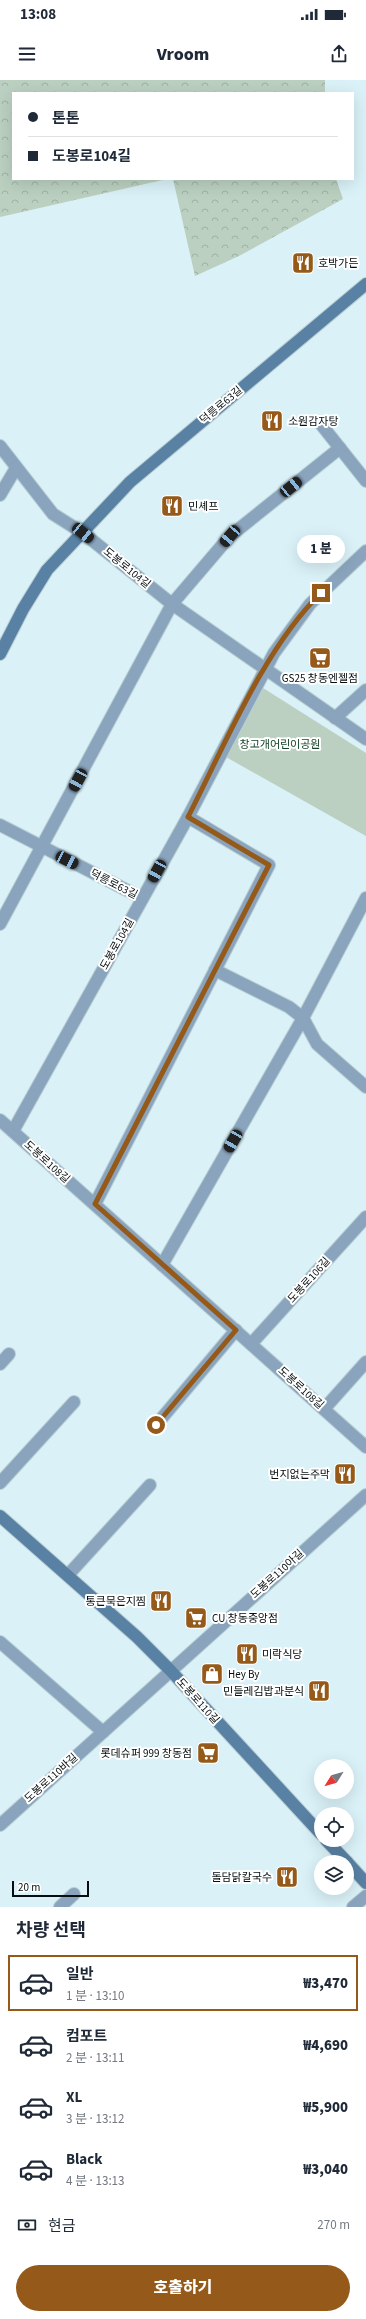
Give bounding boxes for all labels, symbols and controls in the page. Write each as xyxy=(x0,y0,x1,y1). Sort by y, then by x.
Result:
text: 13:08 xyxy=(20,4,56,25)
text: Vroom xyxy=(157,42,209,67)
icon: menu xyxy=(16,43,38,65)
icon: share xyxy=(328,43,350,65)
text: 톤톤 xyxy=(52,108,80,129)
text: 도봉로104길 xyxy=(52,146,131,167)
restaurant icon: 호박가든 xyxy=(290,250,316,276)
place label: 호박가든 xyxy=(318,256,358,271)
street label: 덕릉로63길 xyxy=(196,383,246,427)
restaurant icon: 소원감자탕 xyxy=(259,408,285,434)
place label: 소원감자탕 xyxy=(288,414,339,429)
car xyxy=(278,475,304,499)
restaurant icon: 민셰프 xyxy=(159,493,185,519)
place label: 민셰프 xyxy=(188,499,218,514)
car xyxy=(70,521,96,545)
car xyxy=(218,523,242,549)
callout: 1 분 xyxy=(297,535,345,563)
text: 1 분 xyxy=(310,540,332,558)
street label: 도봉로104길 xyxy=(100,544,154,592)
route end xyxy=(312,584,330,602)
supermarket icon: GS25 창동엔젤점 xyxy=(307,645,333,671)
place label: GS25 창동엔젤점 xyxy=(282,671,358,686)
park label: 창고개어린이공원 xyxy=(240,737,320,752)
car xyxy=(67,767,89,793)
car xyxy=(54,849,80,871)
car xyxy=(146,858,168,884)
street label: 덕릉로63길 xyxy=(88,866,140,902)
street label: 도봉로104길 xyxy=(97,915,137,973)
car xyxy=(222,1128,244,1154)
street label: 도봉로108길 xyxy=(21,1137,73,1187)
street label: 도봉로106길 xyxy=(284,1254,334,1306)
street label: 도봉로108길 xyxy=(275,1363,327,1413)
route start xyxy=(147,1416,165,1434)
restaurant icon: 번지없는주막 xyxy=(332,1461,358,1487)
place label: 번지없는주막 xyxy=(269,1467,330,1482)
street label: 도봉로110아길 xyxy=(247,1546,307,1602)
restaurant icon: 통큰묵은지찜 xyxy=(148,1588,174,1614)
place label: 통큰묵은지찜 xyxy=(85,1594,146,1609)
supermarket icon: CU 창동중앙점 xyxy=(183,1605,209,1631)
place label: CU 창동중앙점 xyxy=(212,1611,278,1626)
restaurant icon: 미락식당 xyxy=(234,1641,260,1667)
place label: 미락식당 xyxy=(262,1647,302,1662)
shop icon: Hey By xyxy=(199,1661,225,1687)
place label: Hey By xyxy=(228,1667,259,1682)
street label: 도봉로110길 xyxy=(173,1675,223,1727)
restaurant icon: 민들레김밥과분식 xyxy=(306,1678,332,1704)
place label: 민들레김밥과분식 xyxy=(223,1684,304,1699)
supermarket icon: 롯데슈퍼 999 창동점 xyxy=(195,1740,221,1766)
place label: 롯데슈퍼 999 창동점 xyxy=(100,1746,192,1761)
street label: 도봉로110바길 xyxy=(21,1750,81,1806)
north arrow xyxy=(314,1759,354,1799)
map controls xyxy=(314,1759,354,1895)
button: locate xyxy=(314,1807,354,1847)
button: layers xyxy=(314,1855,354,1895)
restaurant icon: 돌담닭칼국수 xyxy=(274,1864,300,1890)
place label: 돌담닭칼국수 xyxy=(211,1870,272,1885)
scale bar xyxy=(12,1879,89,1898)
text: 20 m xyxy=(18,1880,40,1895)
text: 차량 선택 xyxy=(16,1918,86,1943)
text: 일반 xyxy=(66,1964,94,1985)
icon: car xyxy=(18,1965,54,2001)
text: ₩3,470 xyxy=(303,1973,348,1994)
text: 1 분 · 13:10 xyxy=(66,1987,125,2005)
text: 컴포트 xyxy=(66,2026,107,2047)
icon: car xyxy=(18,2027,54,2063)
text: ₩4,690 xyxy=(303,2035,348,2056)
text: 2 분 · 13:11 xyxy=(66,2049,125,2067)
text: XL xyxy=(66,2087,82,2108)
icon: car xyxy=(18,2089,54,2125)
text: ₩5,900 xyxy=(303,2097,348,2118)
text: 3 분 · 13:12 xyxy=(66,2110,125,2128)
text: Black xyxy=(66,2149,103,2170)
icon: car xyxy=(18,2151,54,2187)
text: ₩3,040 xyxy=(303,2159,348,2180)
text: 4 분 · 13:13 xyxy=(66,2172,125,2190)
icon: cash xyxy=(16,2214,38,2236)
text: 현금 xyxy=(48,2216,76,2237)
text: 270 m xyxy=(317,2216,350,2234)
button: 호출하기 xyxy=(16,2265,350,2311)

